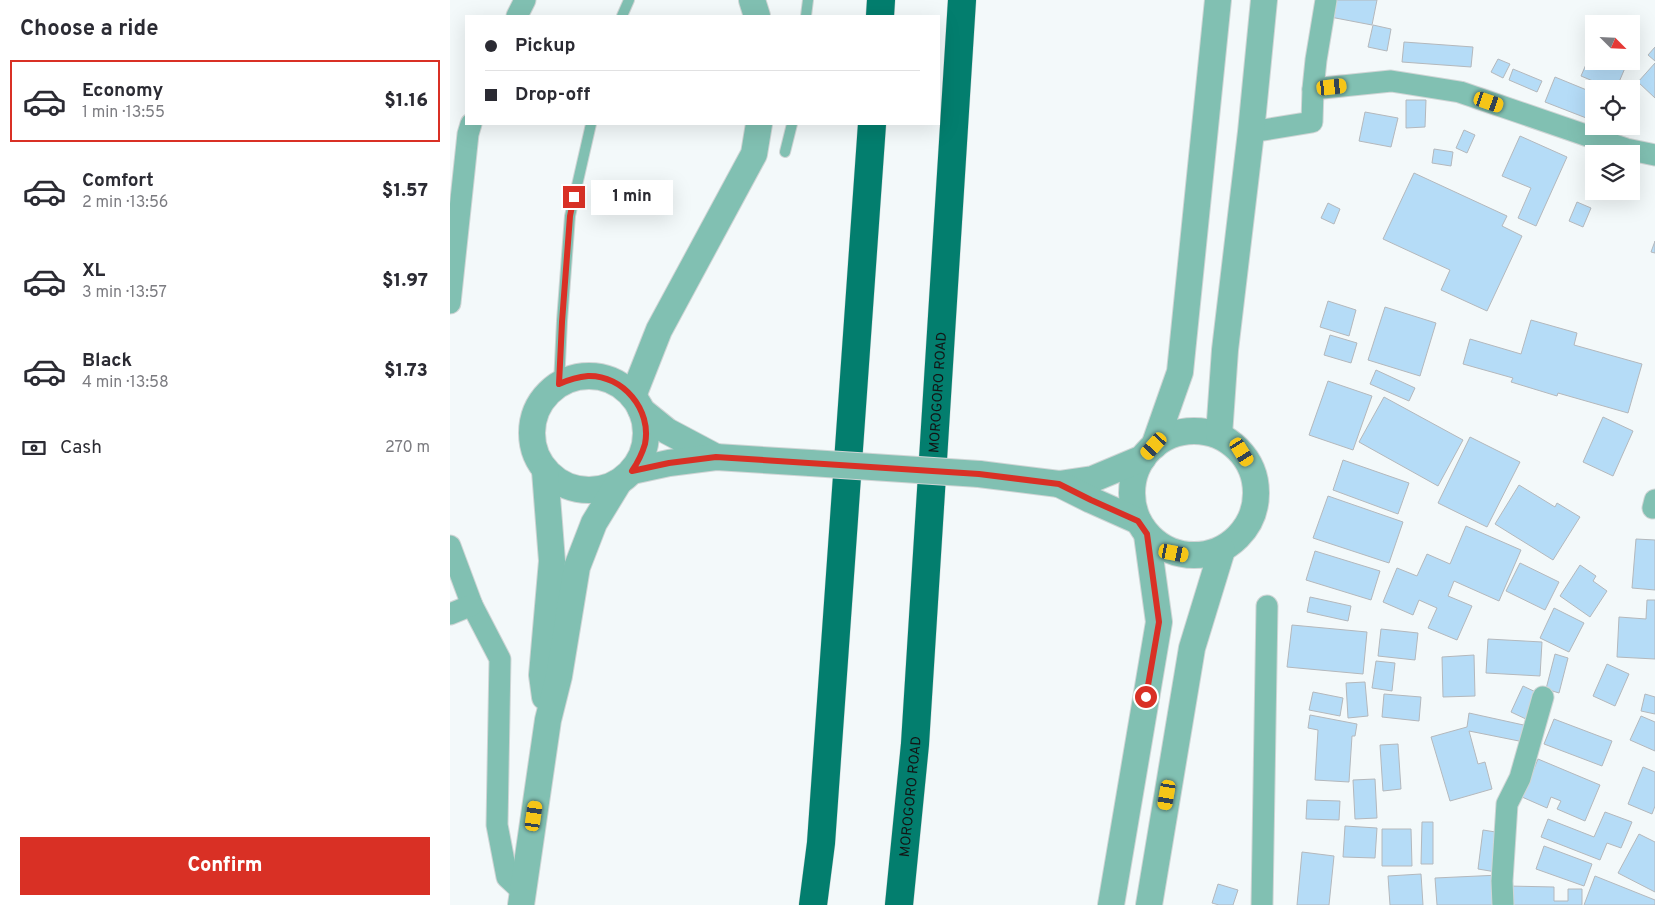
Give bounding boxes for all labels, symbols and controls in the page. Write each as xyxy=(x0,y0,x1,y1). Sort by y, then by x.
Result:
north arrow xyxy=(1585,15,1640,70)
map controls xyxy=(1585,15,1640,200)
text: Choose a ride xyxy=(20,16,158,43)
text: Pickup xyxy=(515,34,575,58)
car xyxy=(1316,78,1347,96)
icon: car xyxy=(22,79,67,124)
text: Economy xyxy=(82,79,163,103)
button: locate xyxy=(1585,80,1640,135)
text: Drop-off xyxy=(515,83,590,107)
text: $1.16 xyxy=(384,89,428,113)
car xyxy=(1472,90,1505,114)
text: 1 min · 13:55 xyxy=(82,103,165,123)
button: layers xyxy=(1585,145,1640,200)
icon: car xyxy=(22,169,67,214)
text: Comfort xyxy=(82,169,154,193)
text: $1.57 xyxy=(382,179,428,203)
callout: 1 min xyxy=(592,180,674,214)
route end xyxy=(563,186,585,208)
text: 1 min xyxy=(612,187,652,207)
text: 2 min · 13:56 xyxy=(82,193,168,213)
icon: car xyxy=(22,259,67,304)
text: XL xyxy=(82,259,105,283)
text: $1.97 xyxy=(382,269,428,293)
text: 3 min · 13:57 xyxy=(82,283,167,303)
street label: MOROGORO ROAD xyxy=(926,332,951,454)
icon: car xyxy=(22,349,67,394)
text: Black xyxy=(82,349,132,373)
text: $1.73 xyxy=(384,359,428,383)
text: 4 min · 13:58 xyxy=(82,373,169,393)
car xyxy=(1138,430,1169,462)
icon: cash xyxy=(20,434,48,462)
car xyxy=(1227,435,1256,469)
text: Cash xyxy=(60,436,102,460)
text: 270 m xyxy=(385,438,430,458)
car xyxy=(1157,543,1190,563)
route start xyxy=(1135,686,1157,708)
street label: MOROGORO ROAD xyxy=(897,736,925,858)
car xyxy=(1157,779,1176,811)
car xyxy=(524,800,543,832)
button: Confirm xyxy=(20,837,430,895)

